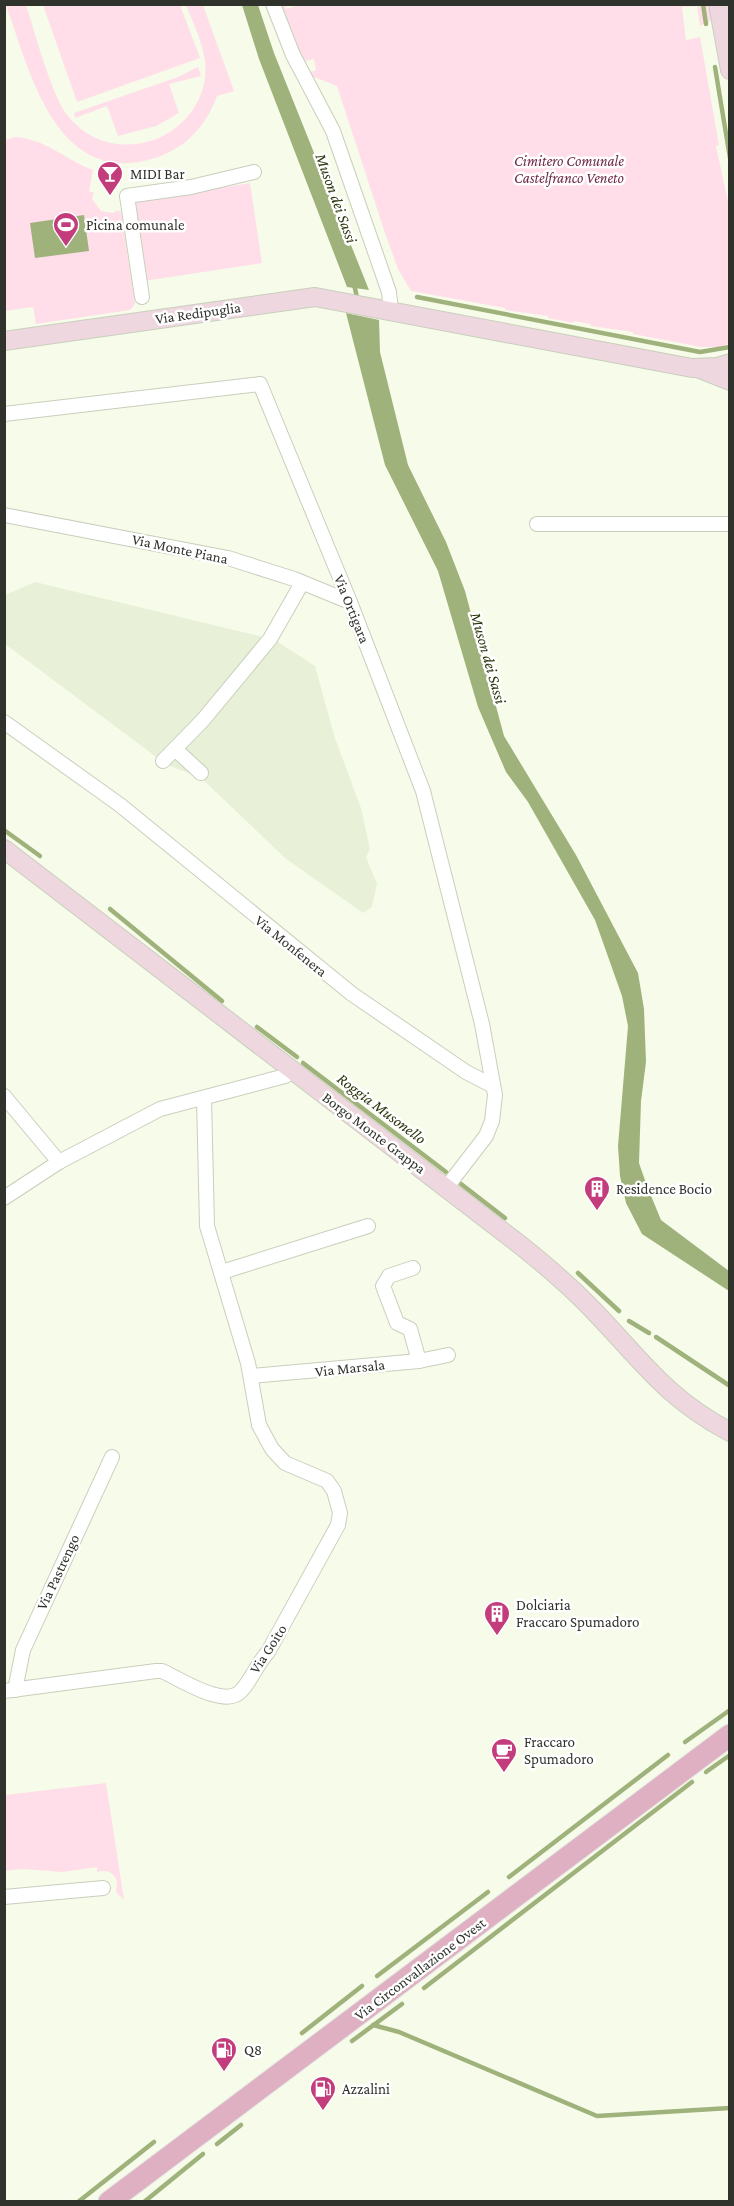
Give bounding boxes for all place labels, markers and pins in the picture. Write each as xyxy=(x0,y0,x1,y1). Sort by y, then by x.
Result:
bar icon: MIDI Bar xyxy=(95,159,125,197)
place label: MIDI Bar xyxy=(130,166,185,182)
sports icon: Picina comunale xyxy=(51,210,81,248)
place label: Picina comunale xyxy=(86,217,185,233)
building icon: Residence Bocio xyxy=(582,1174,612,1212)
place label: Residence Bocio xyxy=(616,1181,712,1197)
place label: Dolciaria Fraccaro Spumadoro xyxy=(516,1597,640,1631)
building icon: Dolciaria Fraccaro Spumadoro xyxy=(482,1599,512,1637)
place label: Fraccaro Spumadoro xyxy=(524,1734,594,1768)
cafe icon: Fraccaro Spumadoro xyxy=(489,1736,519,1774)
fuel station icon: Q8 xyxy=(209,2035,239,2073)
place label: Q8 xyxy=(244,2042,262,2058)
fuel station icon: Azzalini xyxy=(308,2074,338,2112)
place label: Azzalini xyxy=(342,2081,390,2097)

